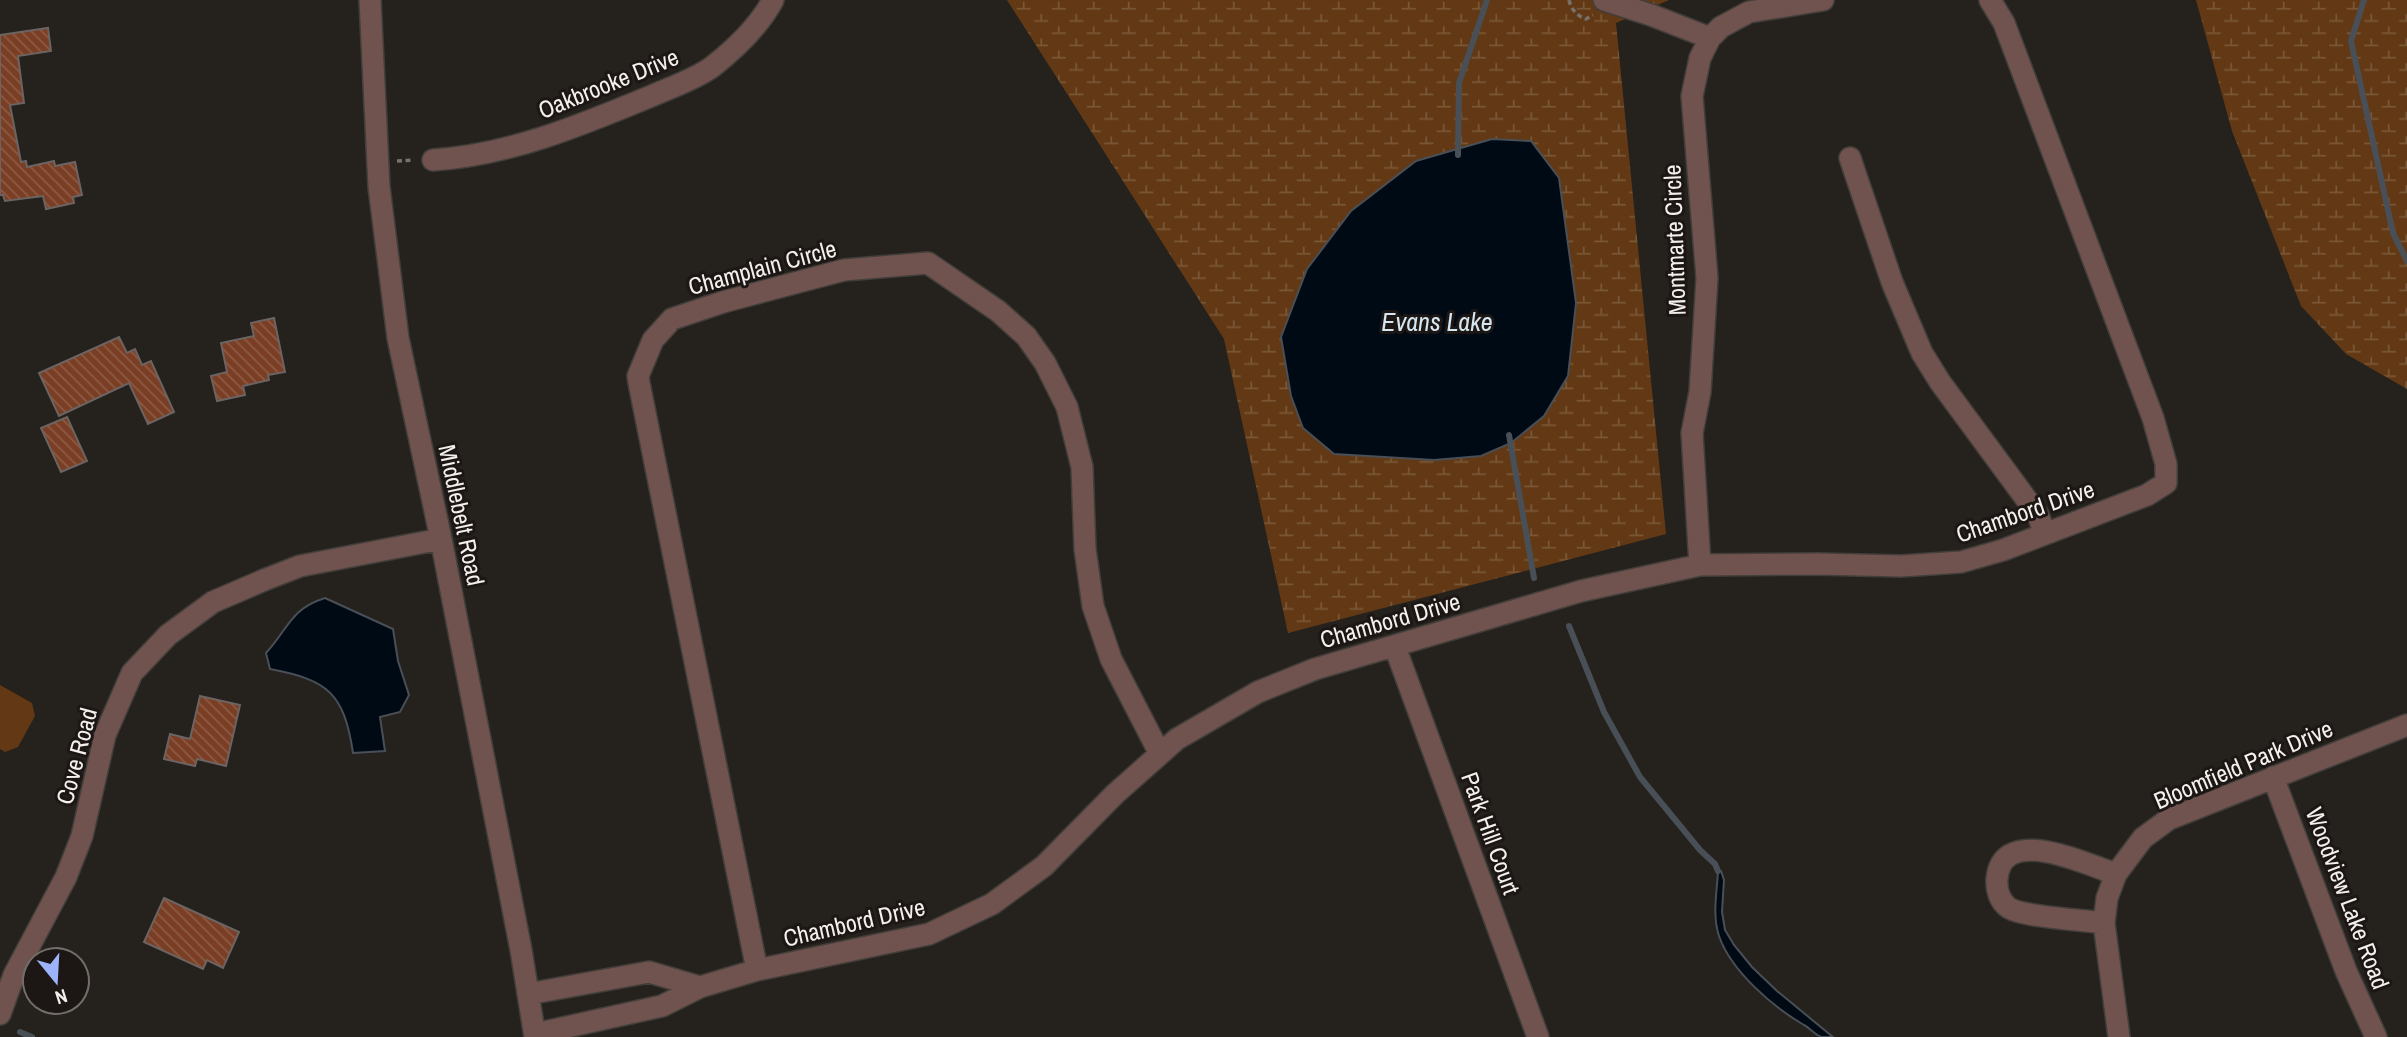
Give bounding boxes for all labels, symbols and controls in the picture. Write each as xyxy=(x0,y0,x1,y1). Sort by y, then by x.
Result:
street label: Oakbrooke Drive xyxy=(533,40,683,126)
street label: Montmarte Circle xyxy=(1655,164,1693,316)
street label: Champlain Circle xyxy=(684,232,840,302)
water label: Evans Lake xyxy=(1381,304,1493,339)
street label: Middlebelt Road xyxy=(431,442,493,588)
street label: Chambord Drive xyxy=(1952,472,2098,550)
street label: Chambord Drive xyxy=(1316,585,1464,655)
street label: Cove Road xyxy=(48,704,104,808)
street label: Bloomfield Park Drive xyxy=(2149,712,2337,816)
street label: Park Hill Court xyxy=(1454,767,1528,899)
street label: Woodview Lake Road xyxy=(2299,803,2397,993)
street label: Chambord Drive xyxy=(780,890,928,954)
north arrow xyxy=(21,946,91,1016)
text: N xyxy=(52,983,71,1011)

